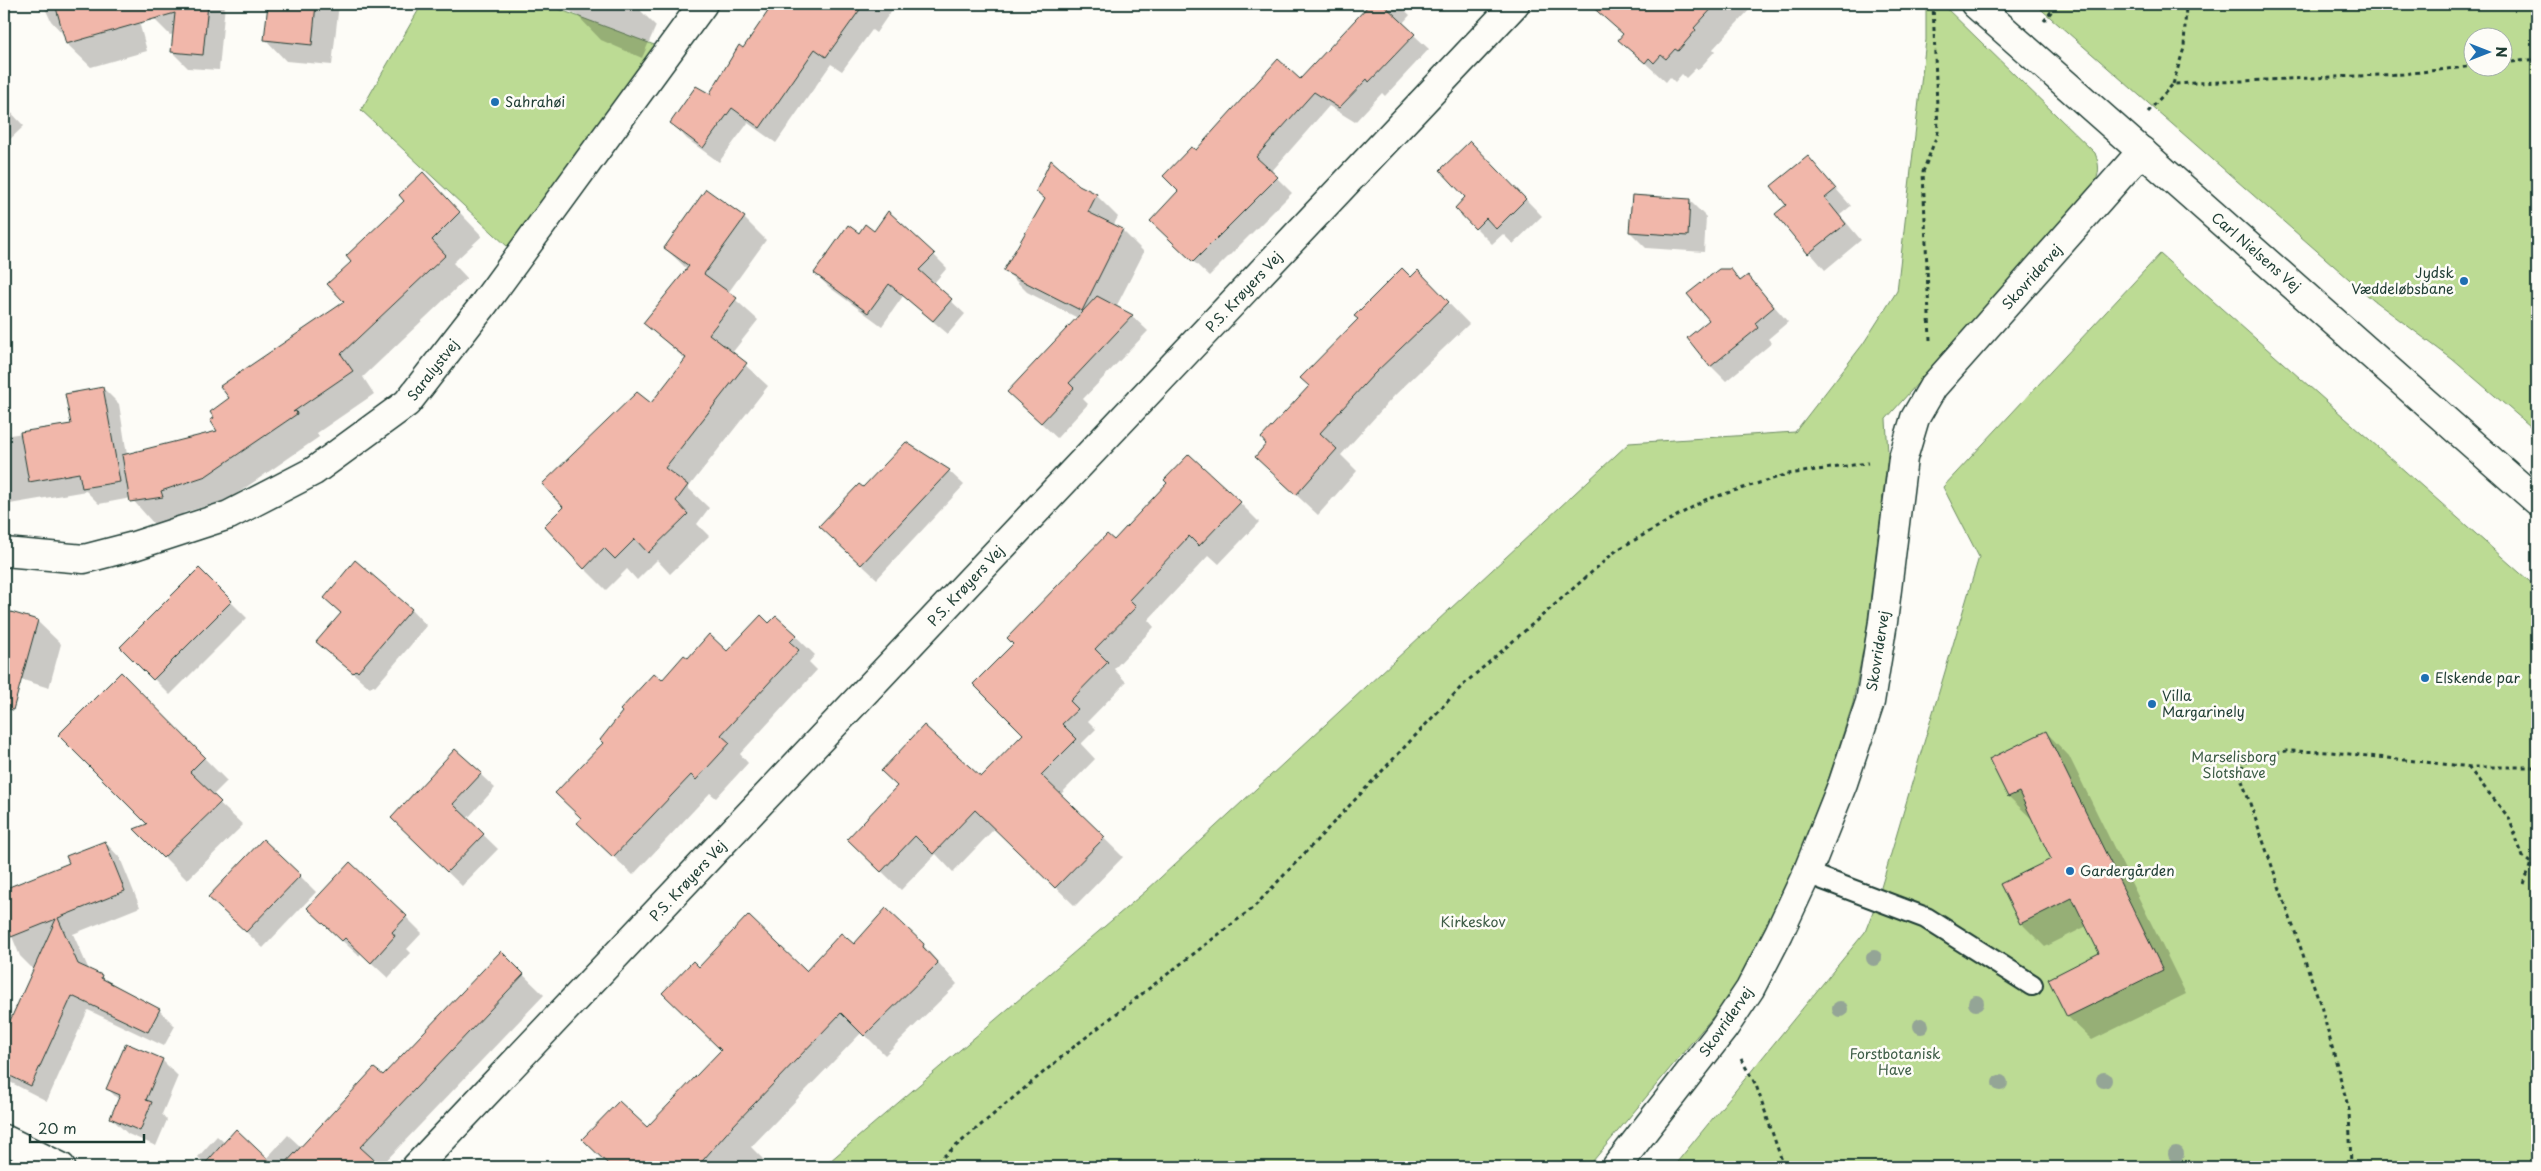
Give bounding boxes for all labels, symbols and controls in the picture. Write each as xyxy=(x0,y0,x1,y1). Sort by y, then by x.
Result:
north arrow xyxy=(2464,28,2514,78)
text: N xyxy=(2491,46,2512,58)
place label: Sahrahøi xyxy=(505,91,565,112)
marker: Sahrahøi xyxy=(489,96,501,108)
street label: Carl Nielsens Vej xyxy=(2207,207,2306,296)
street label: Skovridervej xyxy=(1997,239,2067,314)
street label: P.S. Krøyers Vej xyxy=(1200,246,1287,337)
place label: Jydsk Væddeløbsbane xyxy=(2351,262,2454,299)
marker: Jydsk Væddeløbsbane xyxy=(2458,275,2470,287)
street label: Saralystvej xyxy=(402,334,463,405)
street label: P.S. Krøyers Vej xyxy=(922,540,1009,631)
street label: Skovridervej xyxy=(1861,609,1894,693)
place label: Elskende par xyxy=(2435,667,2521,688)
marker: Elskende par xyxy=(2419,672,2431,684)
place label: Villa Margarinely xyxy=(2162,685,2245,722)
marker: Villa Margarinely xyxy=(2146,698,2158,710)
park label: Marselisborg Slotshave xyxy=(2191,746,2277,783)
street label: P.S. Krøyers Vej xyxy=(644,835,731,926)
place label: Gardergården xyxy=(2080,860,2175,881)
marker: Gardergården xyxy=(2064,865,2076,877)
park label: Kirkeskov xyxy=(1440,911,1506,932)
street label: Skovridervej xyxy=(1694,982,1758,1061)
park label: Forstbotanisk Have xyxy=(1849,1043,1941,1080)
scale bar xyxy=(30,1111,144,1143)
text: 20 m xyxy=(38,1116,77,1139)

